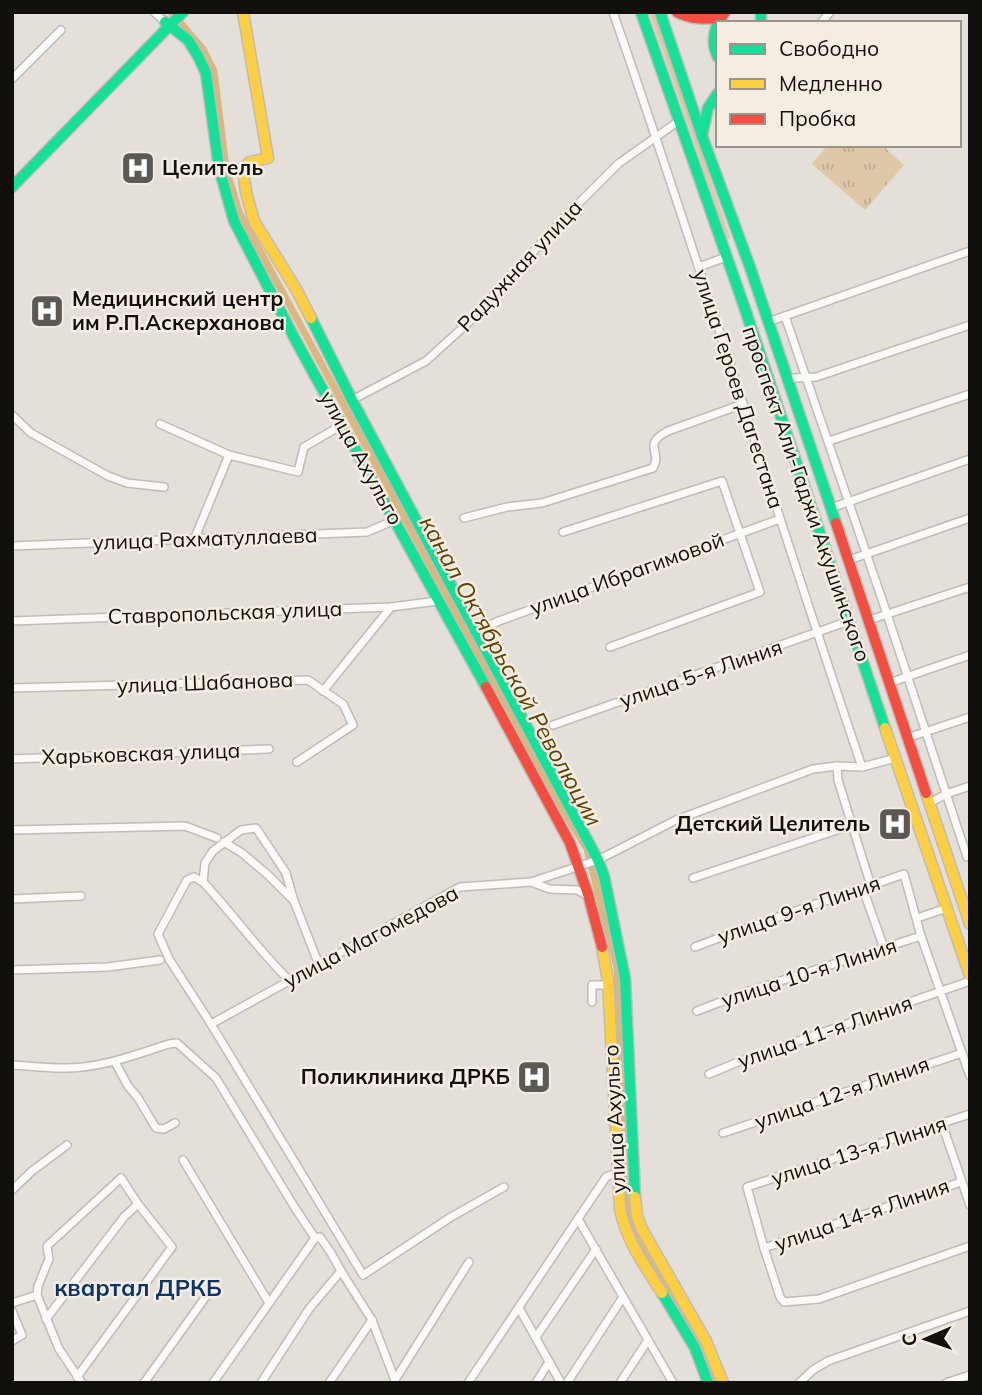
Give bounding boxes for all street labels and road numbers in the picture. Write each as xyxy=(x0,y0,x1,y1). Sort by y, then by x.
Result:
street label: Радужная улица xyxy=(451,194,587,337)
street label: улица Героев Дагестана xyxy=(688,266,790,512)
street label: проспект Али-Гаджи Акушинского xyxy=(737,322,877,665)
street label: улица Ахульго xyxy=(314,386,409,529)
street label: улица Рахматуллаева xyxy=(92,521,318,555)
street label: улица Ибрагимовой xyxy=(526,526,727,620)
street label: Ставропольская улица xyxy=(107,595,343,629)
street label: улица 5-я Линия xyxy=(616,633,785,713)
street label: улица Шабанова xyxy=(116,666,294,698)
street label: Харьковская улица xyxy=(41,737,241,769)
street label: улица 9-я Линия xyxy=(714,869,883,949)
street label: улица Магомедова xyxy=(279,879,462,993)
street label: улица 10-я Линия xyxy=(718,931,900,1013)
street label: улица 11-я Линия xyxy=(734,989,915,1073)
street label: улица Ахульго xyxy=(597,1044,631,1194)
street label: улица 12-я Линия xyxy=(751,1050,932,1134)
street label: улица 13-я Линия xyxy=(768,1109,950,1191)
street label: улица 14-я Линия xyxy=(771,1172,952,1256)

